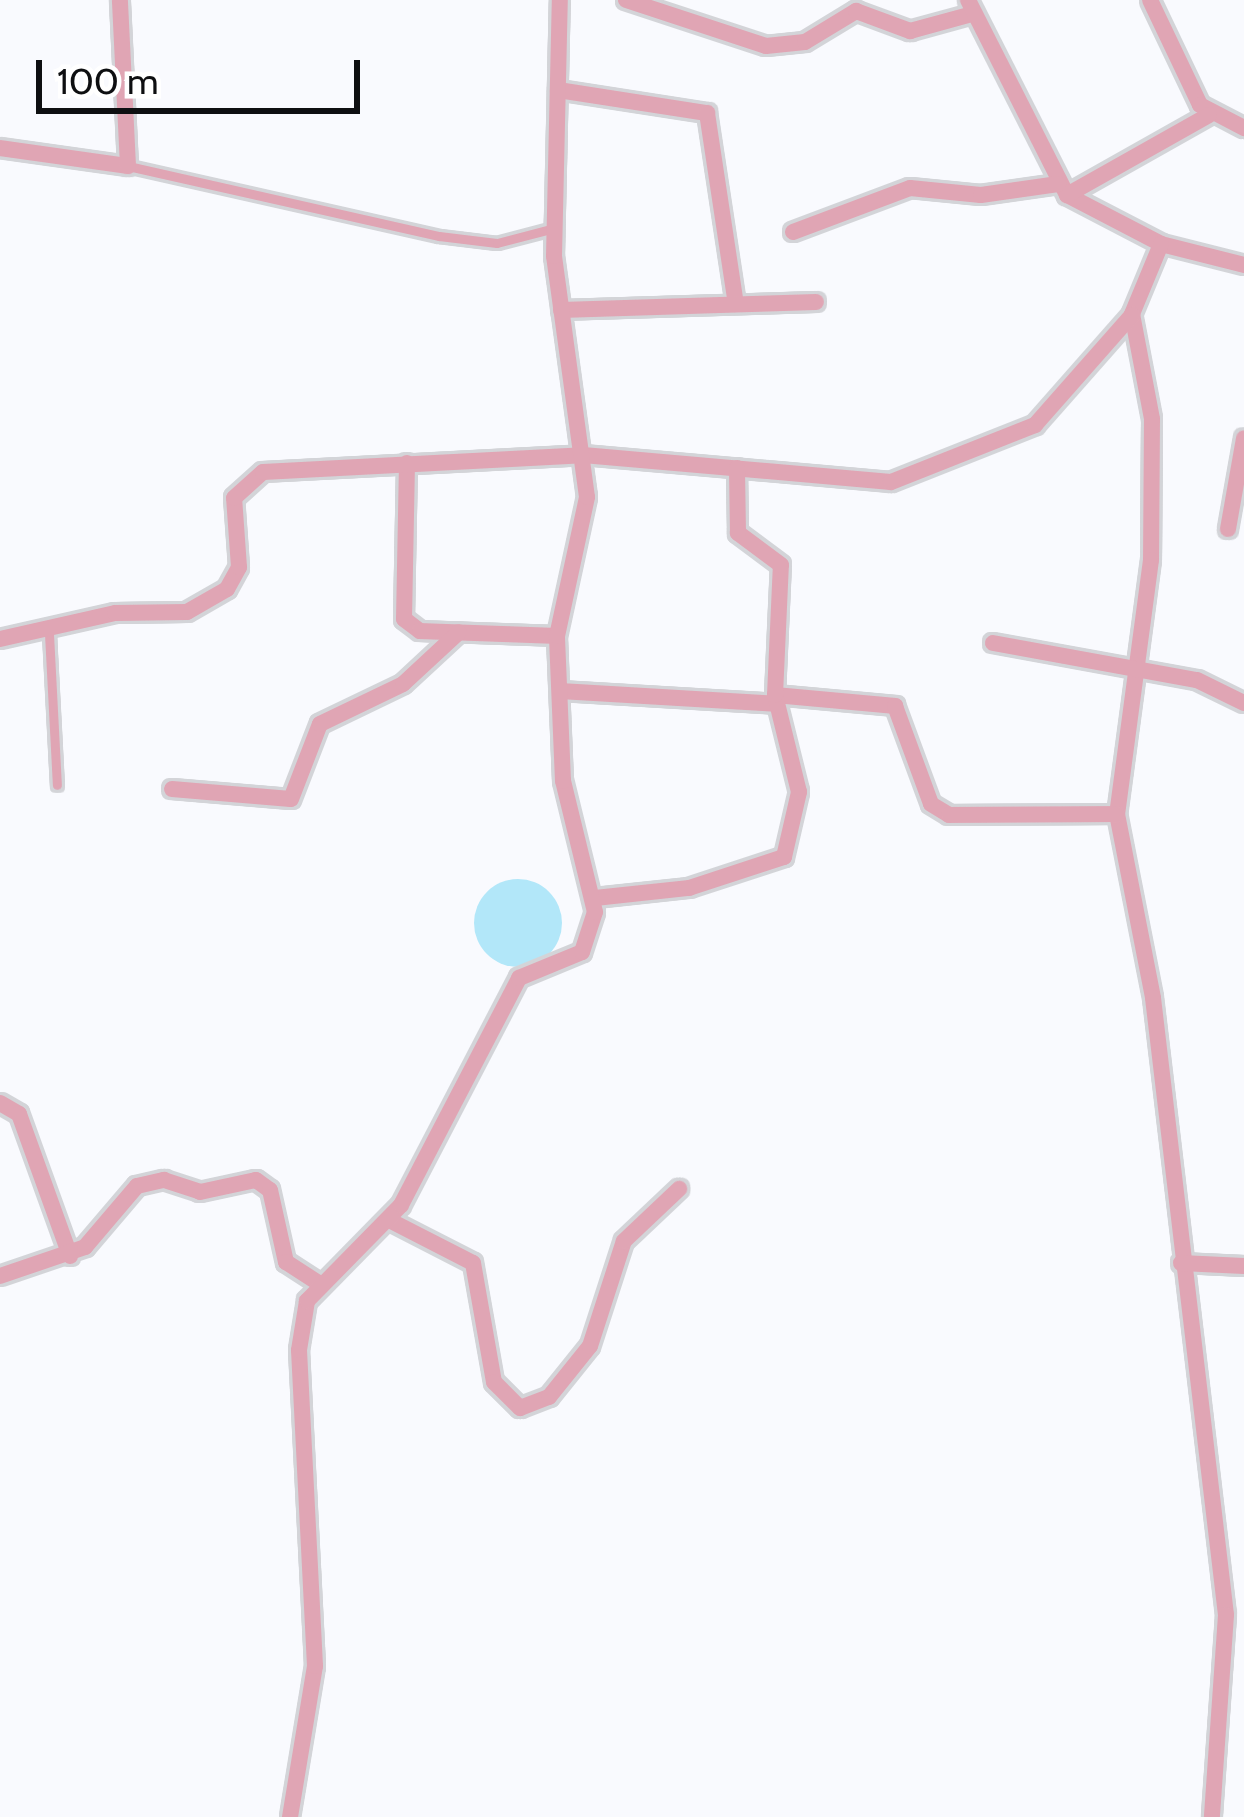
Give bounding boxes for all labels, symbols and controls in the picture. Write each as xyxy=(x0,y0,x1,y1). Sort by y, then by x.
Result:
scale bar xyxy=(42,36,366,110)
text: 100 m xyxy=(57,59,159,103)

